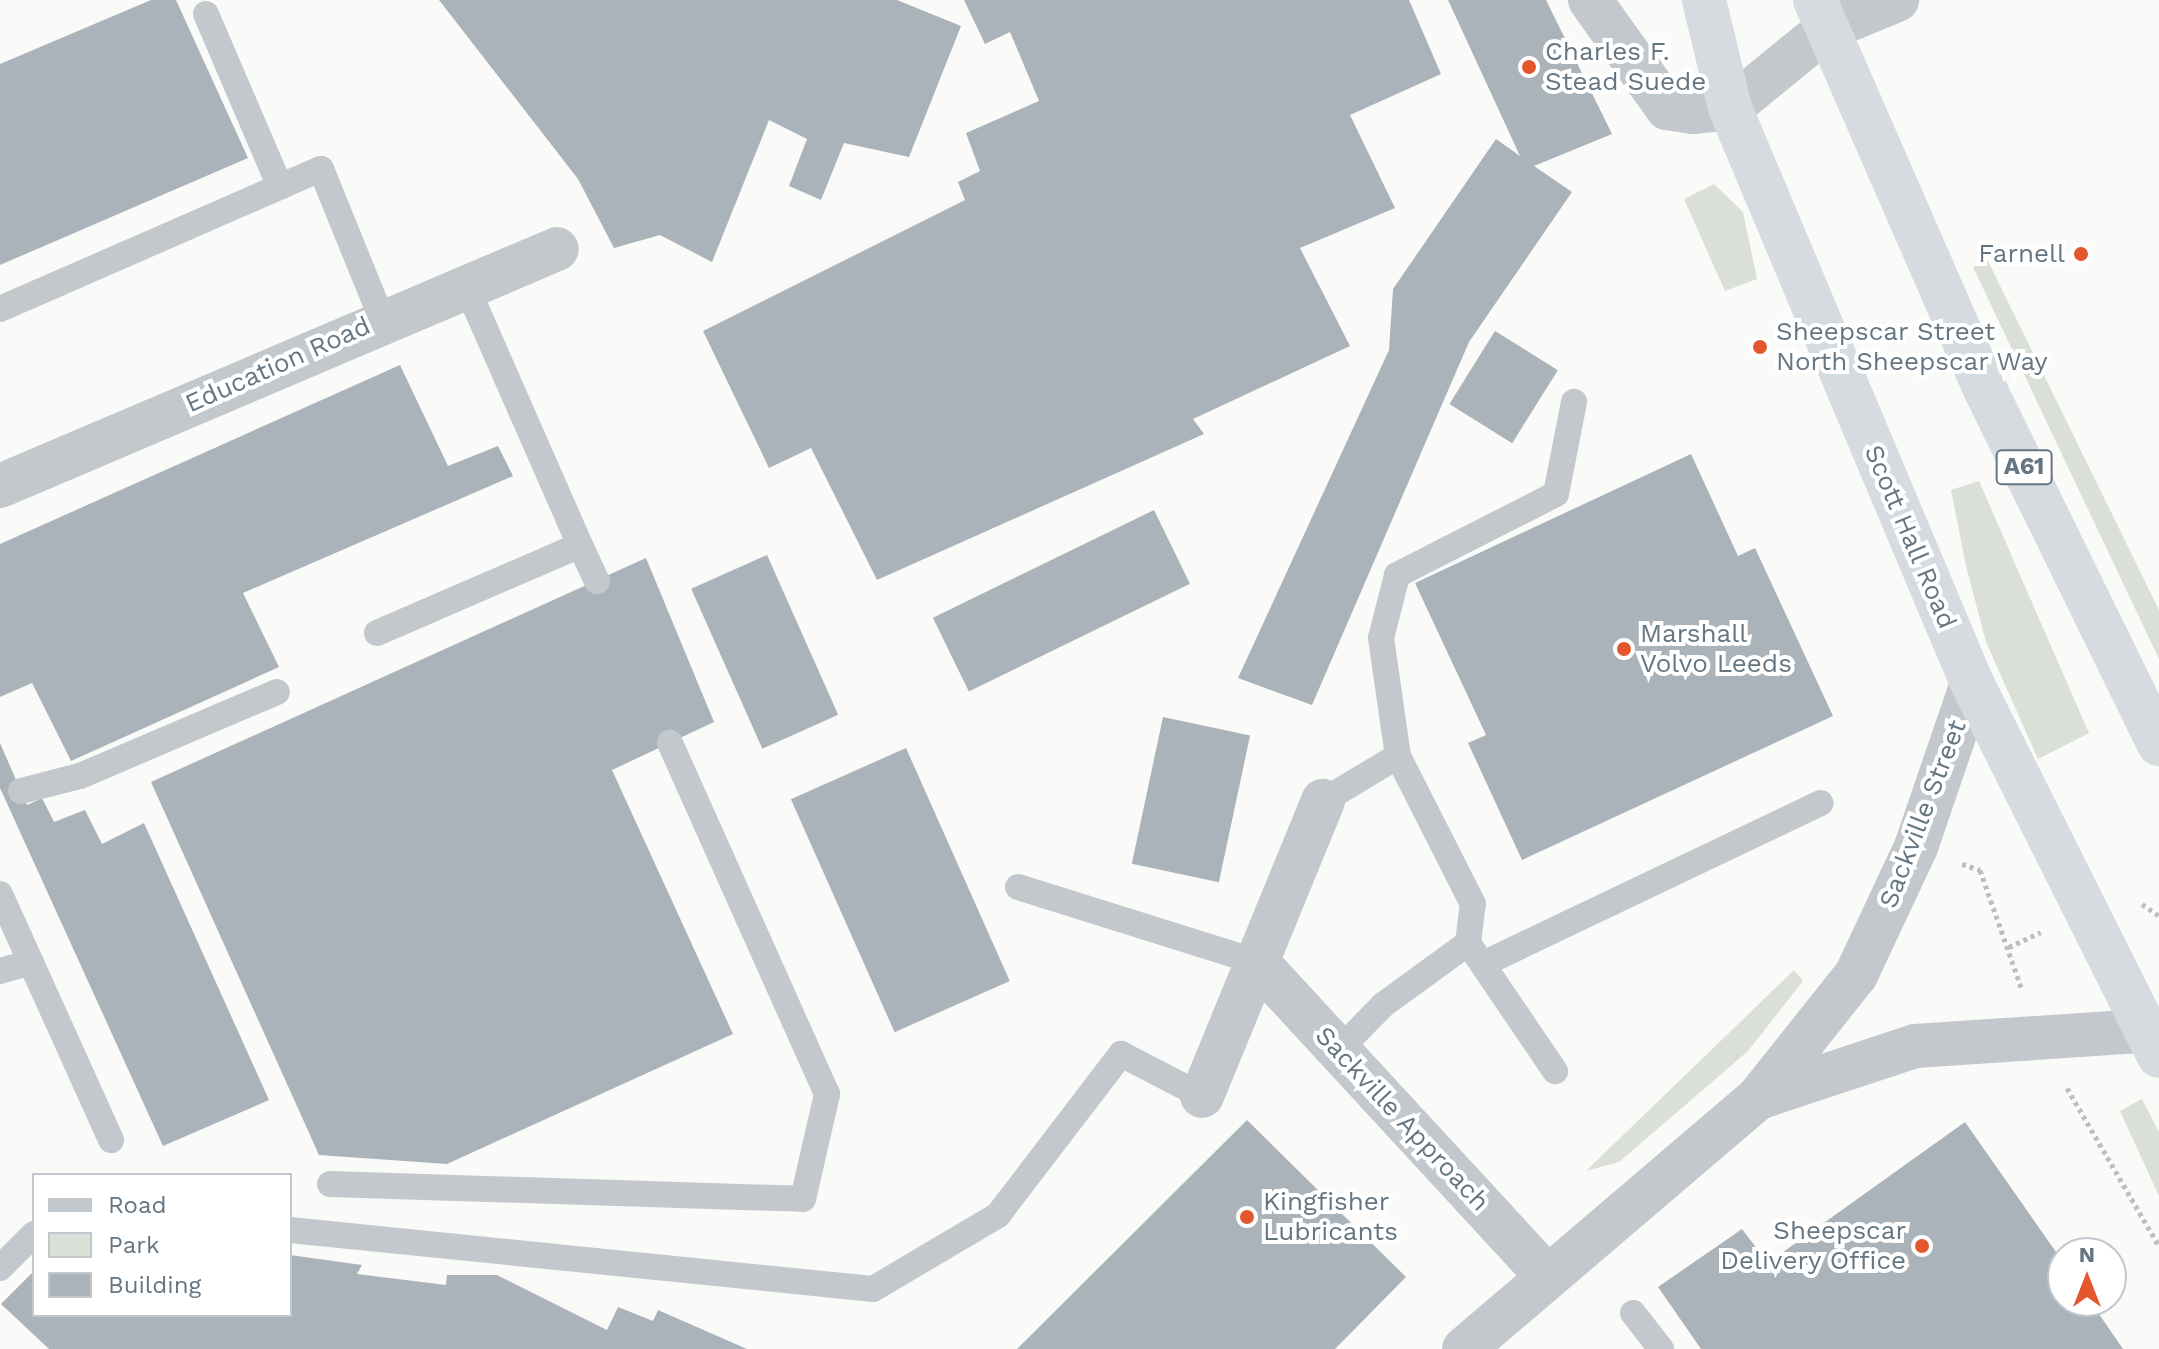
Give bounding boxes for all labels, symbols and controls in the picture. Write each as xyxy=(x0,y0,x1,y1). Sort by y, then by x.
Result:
place label: Charles F. Stead Suede xyxy=(1545,36,1706,98)
marker: Charles F. Stead Suede xyxy=(1520,58,1538,76)
place label: Farnell xyxy=(1978,238,2065,270)
marker: Farnell xyxy=(2072,245,2090,263)
street label: Education Road xyxy=(181,310,375,420)
place label: Sheepscar Street North Sheepscar Way xyxy=(1776,316,2049,378)
marker: Sheepscar Street North Sheepscar Way xyxy=(1751,338,1769,356)
street label: Scott Hall Road xyxy=(1857,440,1963,634)
road number: A61 xyxy=(1994,447,2054,487)
place label: Marshall Volvo Leeds xyxy=(1640,618,1792,680)
marker: Marshall Volvo Leeds xyxy=(1615,640,1633,658)
street label: Sackville Street xyxy=(1873,716,1973,912)
street label: Sackville Approach xyxy=(1308,1020,1496,1218)
legend xyxy=(32,1173,292,1317)
place label: Kingfisher Lubricants xyxy=(1263,1186,1398,1248)
text: Road xyxy=(108,1191,167,1219)
marker: Kingfisher Lubricants xyxy=(1238,1208,1256,1226)
place label: Sheepscar Delivery Office xyxy=(1720,1215,1906,1276)
text: Park xyxy=(108,1231,160,1259)
marker: Sheepscar Delivery Office xyxy=(1913,1237,1931,1255)
north arrow xyxy=(2047,1237,2127,1317)
text: N xyxy=(2079,1242,2095,1267)
text: Building xyxy=(108,1271,201,1299)

